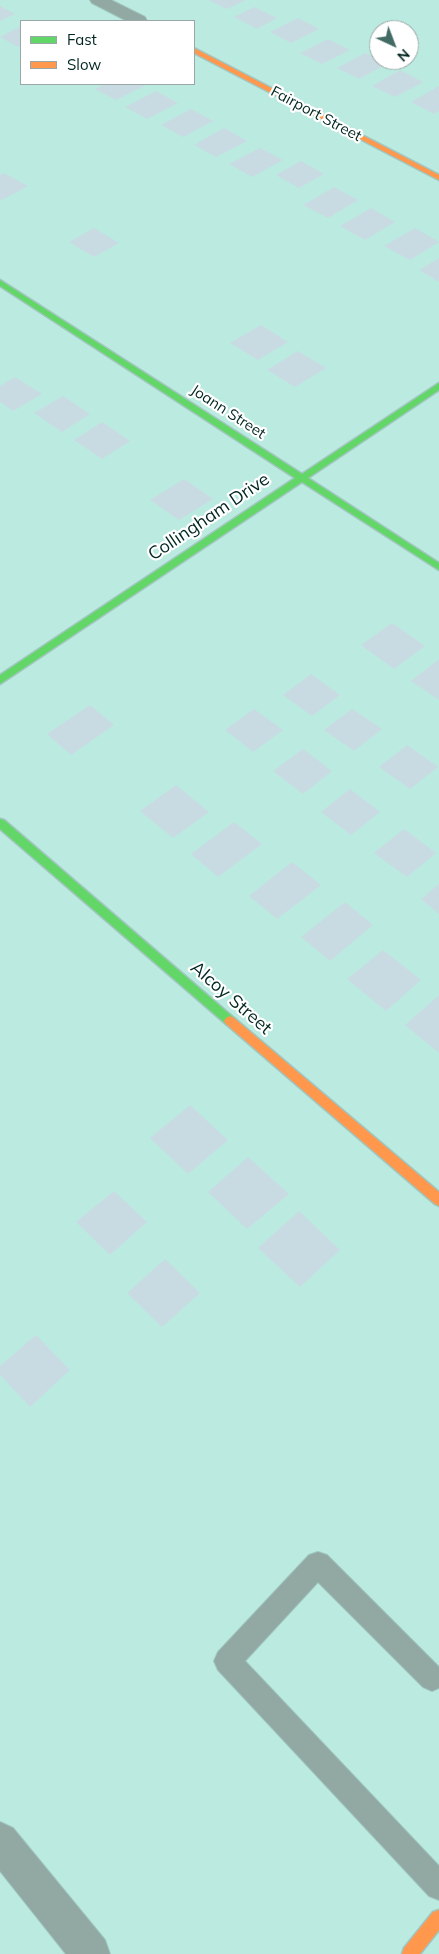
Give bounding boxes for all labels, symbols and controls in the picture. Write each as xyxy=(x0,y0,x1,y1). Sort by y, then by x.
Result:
legend xyxy=(20,20,195,85)
north arrow xyxy=(369,20,419,70)
text: Fast xyxy=(67,30,97,49)
text: N xyxy=(394,45,414,65)
text: Slow xyxy=(67,55,101,74)
street label: Fairport Street xyxy=(268,83,364,145)
street label: Joann Street xyxy=(187,381,269,443)
street label: Collingham Drive xyxy=(144,468,274,566)
street label: Alcoy Street xyxy=(186,957,276,1039)

